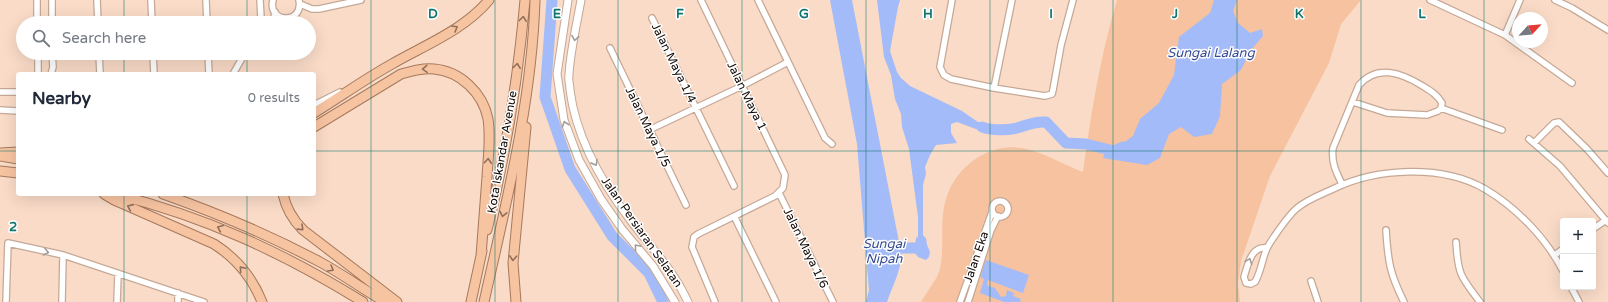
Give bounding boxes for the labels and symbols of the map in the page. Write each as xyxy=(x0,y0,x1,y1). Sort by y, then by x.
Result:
text: D xyxy=(428,6,438,22)
text: E xyxy=(553,6,561,22)
text: F xyxy=(676,6,684,22)
text: G xyxy=(799,6,809,22)
text: H xyxy=(923,6,933,22)
text: I xyxy=(1049,6,1053,22)
text: J xyxy=(1171,6,1178,22)
text: K xyxy=(1295,6,1304,22)
text: L xyxy=(1418,6,1426,22)
north arrow xyxy=(1512,12,1548,48)
one-way arrow xyxy=(518,16,527,22)
street label: Jalan Maya 1/4 xyxy=(649,21,699,105)
one-way arrow xyxy=(451,26,458,33)
one-way arrow xyxy=(571,35,580,42)
water label: Sungai Lalang xyxy=(1167,45,1255,61)
street label: Jalan Maya 1 xyxy=(724,59,770,133)
one-way arrow xyxy=(512,63,521,70)
one-way arrow xyxy=(422,65,428,73)
street label: Jalan Maya 1/5 xyxy=(623,85,673,169)
street label: Kota Iskandar Avenue xyxy=(484,89,520,214)
one-way arrow xyxy=(562,120,570,127)
one-way arrow xyxy=(483,158,492,164)
one-way arrow xyxy=(590,159,597,167)
street label: Jalan Persiaran Selatan xyxy=(599,174,685,290)
one-way arrow xyxy=(126,204,134,212)
street label: Jalan Maya 1/6 xyxy=(781,206,831,290)
one-way arrow xyxy=(500,211,508,217)
text: 2 xyxy=(9,219,17,235)
one-way arrow xyxy=(296,223,304,231)
one-way arrow xyxy=(217,224,224,232)
street label: Jalan Eka xyxy=(961,230,991,284)
water label: Sungai Nipah xyxy=(863,236,907,267)
one-way arrow xyxy=(635,244,642,252)
one-way arrow xyxy=(43,247,49,255)
one-way arrow xyxy=(509,255,518,261)
one-way arrow xyxy=(1245,258,1253,265)
one-way arrow xyxy=(327,264,334,271)
one-way arrow xyxy=(240,266,247,273)

